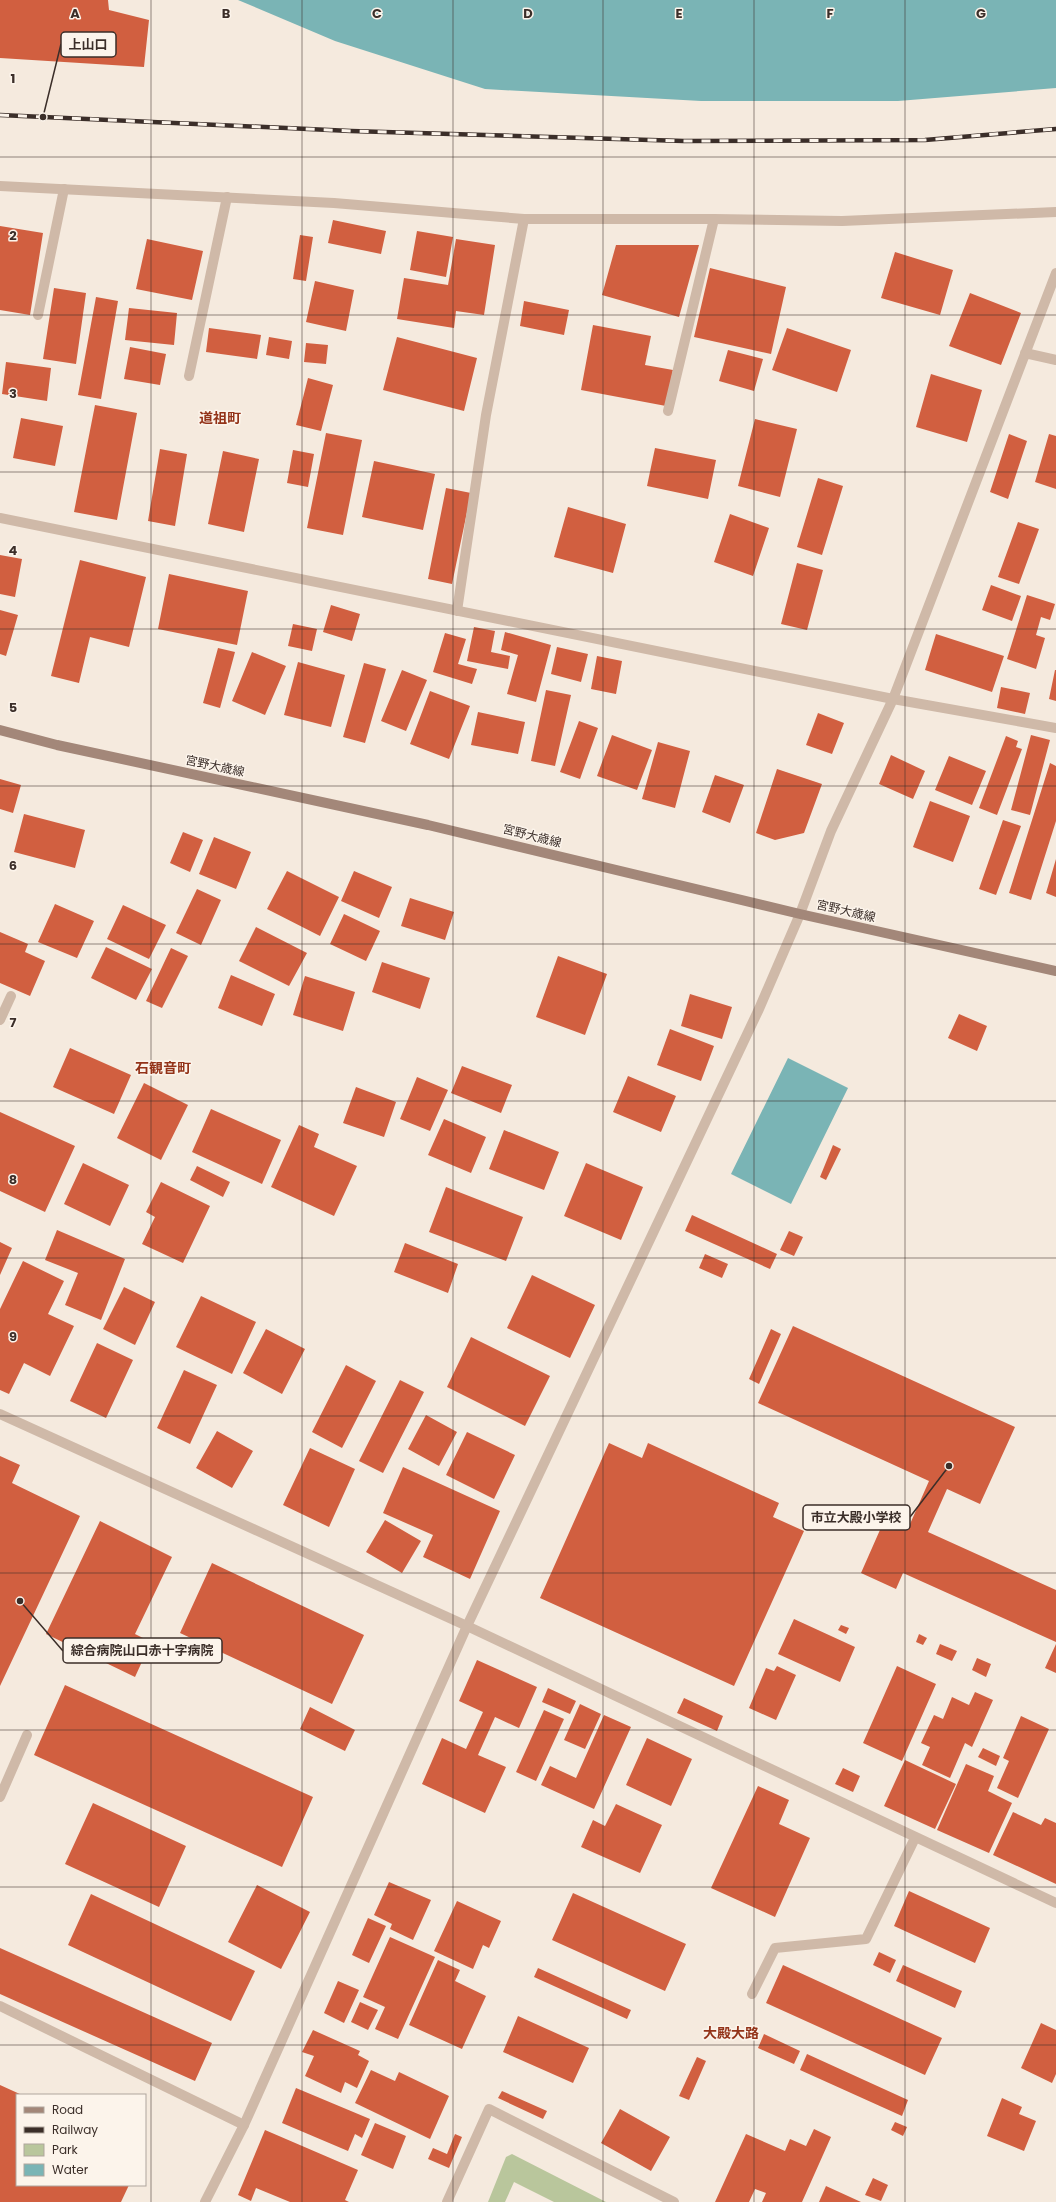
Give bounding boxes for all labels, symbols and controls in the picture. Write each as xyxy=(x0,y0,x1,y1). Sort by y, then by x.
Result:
text: A xyxy=(70,4,80,23)
text: B xyxy=(222,4,231,23)
text: C xyxy=(372,4,382,23)
text: D xyxy=(523,4,533,23)
text: E xyxy=(675,4,683,23)
text: F xyxy=(826,4,834,23)
text: G xyxy=(976,4,986,23)
callout: 上山口 xyxy=(61,32,116,57)
text: 上山口 xyxy=(68,35,108,54)
text: 1 xyxy=(11,69,15,88)
text: 2 xyxy=(9,226,17,245)
text: 3 xyxy=(9,384,17,403)
district label: 道祖町 xyxy=(199,408,241,428)
text: 4 xyxy=(9,541,18,560)
text: 5 xyxy=(9,698,17,717)
street label: 宮野大歳線 xyxy=(184,751,246,780)
street label: 宮野大歳線 xyxy=(501,820,563,851)
text: 6 xyxy=(9,856,17,875)
street label: 宮野大歳線 xyxy=(815,895,877,926)
text: 7 xyxy=(10,1013,17,1032)
district label: 石観音町 xyxy=(135,1058,191,1078)
text: 8 xyxy=(9,1170,17,1189)
text: 9 xyxy=(9,1327,17,1346)
callout: 市立大殿小学校 xyxy=(803,1505,910,1530)
text: 市立大殿小学校 xyxy=(810,1508,902,1527)
callout: 綜合病院山口赤十字病院 xyxy=(63,1638,222,1663)
text: 綜合病院山口赤十字病院 xyxy=(70,1641,214,1660)
district label: 大殿大路 xyxy=(703,2023,759,2043)
legend xyxy=(16,2094,146,2186)
text: Road xyxy=(52,2101,83,2118)
text: Railway xyxy=(52,2121,98,2138)
text: Park xyxy=(52,2141,79,2158)
text: Water xyxy=(52,2161,89,2178)

